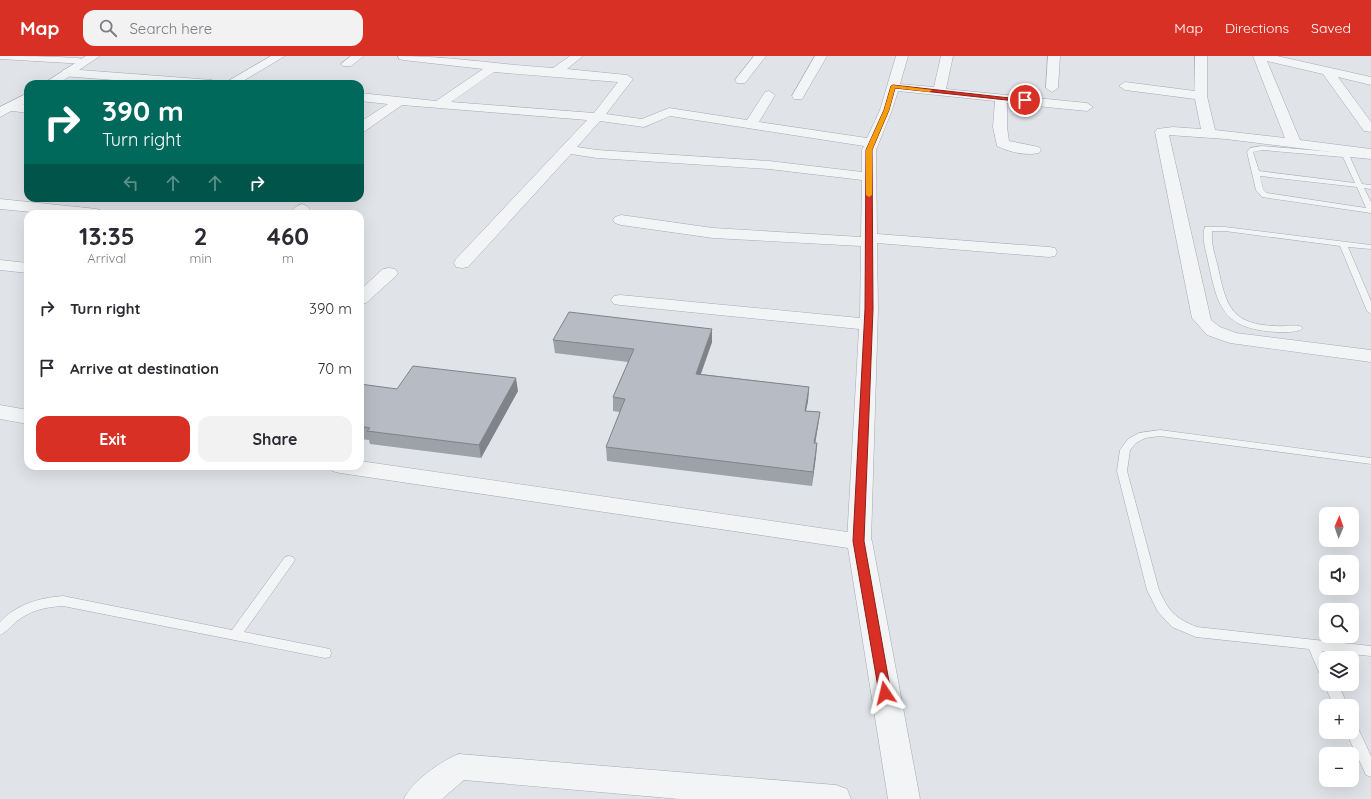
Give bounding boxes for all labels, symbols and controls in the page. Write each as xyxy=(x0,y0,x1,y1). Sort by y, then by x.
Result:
search box xyxy=(83,10,363,46)
text: Map xyxy=(20,16,59,40)
icon: search xyxy=(97,17,119,39)
text: Search here xyxy=(129,19,212,38)
text: Map xyxy=(1174,19,1203,37)
text: Directions xyxy=(1225,19,1289,37)
text: Saved xyxy=(1311,19,1351,37)
pin xyxy=(1008,83,1042,117)
icon: arrive xyxy=(1014,89,1036,111)
text: 390 m xyxy=(102,93,184,128)
icon: right xyxy=(36,96,88,148)
text: Turn right xyxy=(102,128,182,151)
icon: left xyxy=(120,172,142,194)
icon: ahead xyxy=(162,172,184,194)
icon: ahead xyxy=(204,172,226,194)
icon: right xyxy=(246,172,268,194)
text: 13:35 xyxy=(79,221,135,251)
text: 2 xyxy=(194,221,208,251)
text: 460 xyxy=(267,221,309,251)
text: Arrival xyxy=(87,250,126,266)
text: min xyxy=(190,250,212,266)
text: m xyxy=(282,250,294,266)
icon: right xyxy=(36,297,58,319)
text: Turn right xyxy=(70,299,141,318)
text: 390 m xyxy=(309,299,352,318)
icon: arrive xyxy=(36,357,58,379)
text: Arrive at destination xyxy=(70,359,219,378)
text: 70 m xyxy=(318,359,352,378)
button: Exit xyxy=(36,416,190,462)
button: Share xyxy=(198,416,352,462)
north arrow xyxy=(1319,507,1359,547)
map controls xyxy=(1319,507,1359,787)
button: sound xyxy=(1319,555,1359,595)
button: search xyxy=(1319,603,1359,643)
button: layers xyxy=(1319,651,1359,691)
position arrow xyxy=(864,672,906,714)
button: + xyxy=(1319,699,1359,739)
button: − xyxy=(1319,747,1359,787)

